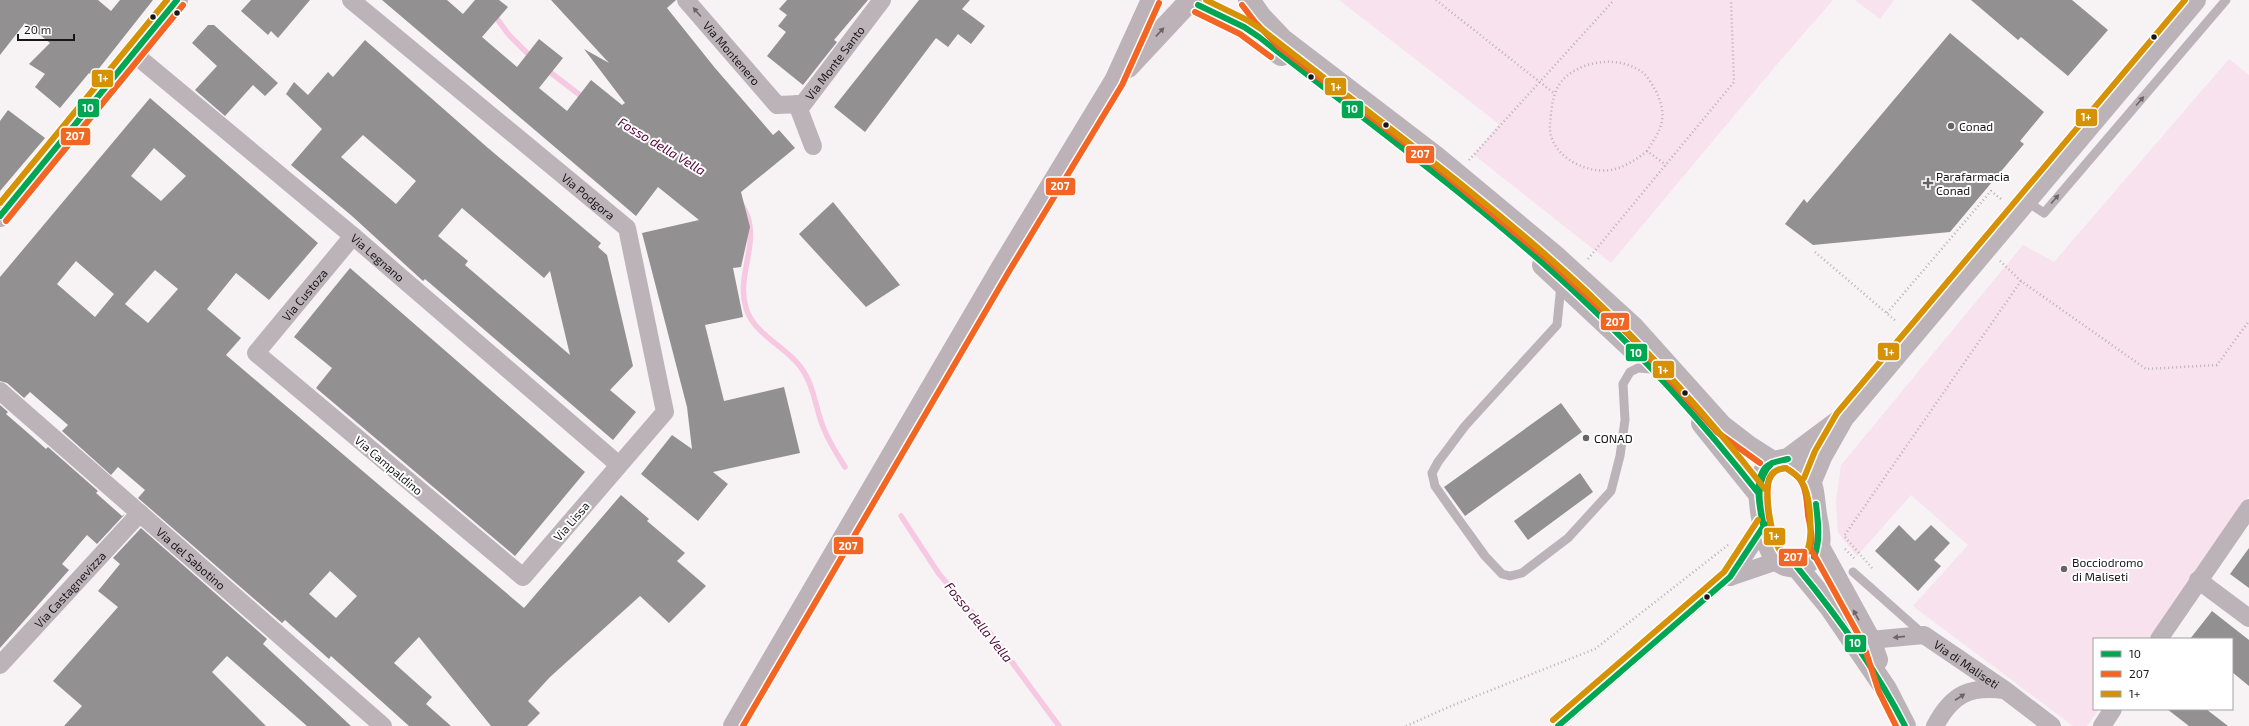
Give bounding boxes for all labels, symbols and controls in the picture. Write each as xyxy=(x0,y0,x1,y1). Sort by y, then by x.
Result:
one-way arrow xyxy=(692,7,701,17)
unlabelled marker xyxy=(172,8,182,18)
unlabelled marker xyxy=(148,12,158,22)
scale bar xyxy=(18,16,74,42)
street label: Via Montenero xyxy=(700,18,763,88)
text: 20 m xyxy=(24,22,51,36)
street label: Via Monte Santo xyxy=(802,23,867,102)
one-way arrow xyxy=(1156,27,1165,37)
unlabelled marker xyxy=(2149,32,2159,42)
line badge: 1+ xyxy=(91,69,114,88)
text: 1+ xyxy=(98,71,108,84)
unlabelled marker xyxy=(1306,72,1316,82)
line badge: 1+ xyxy=(1324,77,1347,96)
text: 1+ xyxy=(1331,80,1341,93)
one-way arrow xyxy=(2135,95,2144,106)
line badge: 10 xyxy=(77,98,100,118)
line badge: 10 xyxy=(1341,100,1364,119)
text: 10 xyxy=(82,101,94,114)
text: 10 xyxy=(1346,102,1358,115)
line badge: 1+ xyxy=(2075,108,2098,127)
text: 1+ xyxy=(2081,110,2091,123)
water label: Fosso della Vella xyxy=(615,114,709,178)
place label: Conad xyxy=(1959,119,1993,133)
unlabelled marker xyxy=(1381,120,1391,130)
marker: Conad xyxy=(1946,121,1956,131)
line badge: 207 xyxy=(60,127,91,146)
text: 207 xyxy=(65,129,85,142)
line badge: 207 xyxy=(1405,145,1435,164)
text: 207 xyxy=(1410,147,1430,160)
place label: Parafarmacia Conad xyxy=(1936,169,2010,197)
street label: Via Podgora xyxy=(559,170,618,222)
line badge: 207 xyxy=(1045,177,1076,196)
marker: Parafarmacia Conad xyxy=(1923,178,1933,188)
text: 207 xyxy=(1050,179,1070,192)
one-way arrow xyxy=(2051,194,2060,205)
street label: Via Legnano xyxy=(348,230,408,284)
street label: Via Custoza xyxy=(279,266,330,323)
line badge: 207 xyxy=(1600,312,1630,331)
text: 207 xyxy=(1605,315,1625,328)
line badge: 1+ xyxy=(1877,342,1900,361)
line badge: 10 xyxy=(1625,343,1648,362)
text: 1+ xyxy=(1884,345,1894,358)
text: 10 xyxy=(1630,346,1642,359)
line badge: 1+ xyxy=(1652,360,1675,379)
text: 1+ xyxy=(1658,363,1668,376)
unlabelled marker xyxy=(1680,388,1690,398)
place label: CONAD xyxy=(1594,431,1633,445)
street label: Via Campaldino xyxy=(352,433,426,498)
marker: CONAD xyxy=(1581,433,1591,443)
street label: Via Lissa xyxy=(550,498,592,544)
street label: Via del Sabotino xyxy=(154,524,229,592)
line badge: 1+ xyxy=(1763,527,1786,546)
text: 1+ xyxy=(1769,529,1779,542)
line badge: 207 xyxy=(833,536,864,555)
text: 207 xyxy=(838,539,858,552)
street label: Via Castagnevizza xyxy=(31,548,108,630)
line badge: 207 xyxy=(1778,548,1808,567)
text: 207 xyxy=(1783,550,1803,563)
place label: Bocciodromo di Maliseti xyxy=(2072,555,2144,583)
marker: Bocciodromo di Maliseti xyxy=(2059,564,2069,574)
water label: Fosso della Vella xyxy=(942,578,1016,666)
unlabelled marker xyxy=(1702,592,1712,602)
one-way arrow xyxy=(1853,609,1860,620)
line badge: 10 xyxy=(1844,634,1867,653)
one-way arrow xyxy=(1893,634,1905,641)
text: 10 xyxy=(1849,636,1861,649)
street label: Via di Maliseti xyxy=(1931,637,2002,691)
legend xyxy=(2093,638,2233,710)
text: 10 xyxy=(2129,646,2141,660)
text: 207 xyxy=(2129,666,2149,680)
text: 1+ xyxy=(2129,686,2140,700)
one-way arrow xyxy=(1954,693,1966,700)

